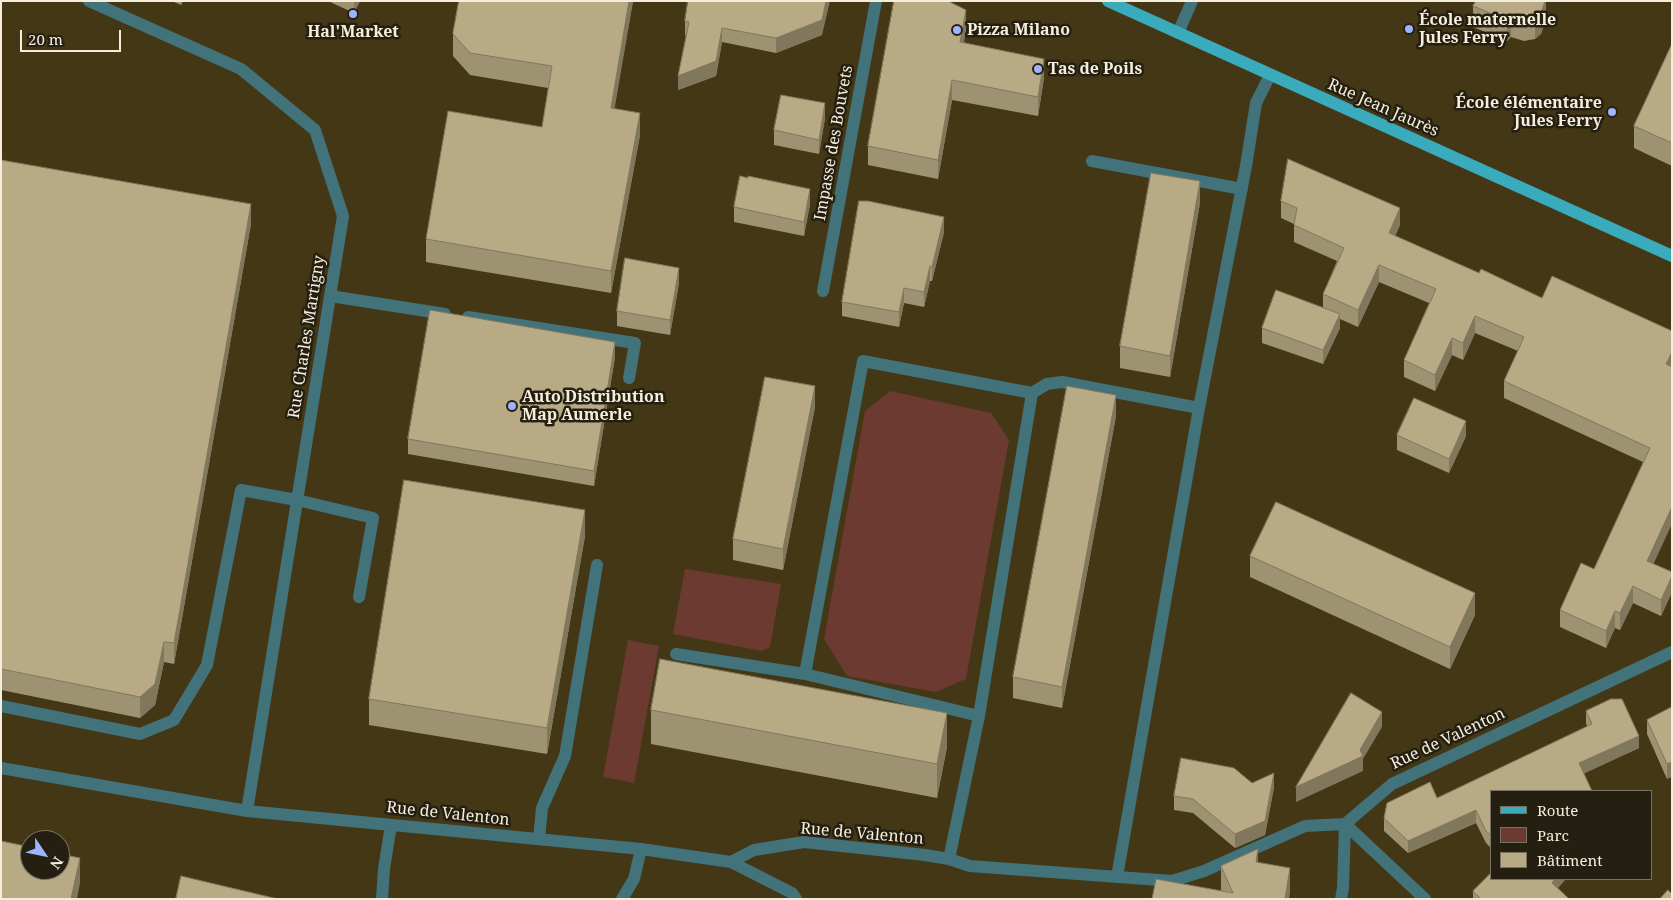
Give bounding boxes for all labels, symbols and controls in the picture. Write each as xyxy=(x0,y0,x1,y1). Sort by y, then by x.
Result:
marker: Hal'Market xyxy=(347,8,359,20)
place label: École maternelle Jules Ferry xyxy=(1419,10,1556,48)
scale bar xyxy=(22,20,124,52)
place label: Pizza Milano xyxy=(967,20,1070,40)
place label: Hal'Market xyxy=(307,22,399,42)
marker: École maternelle Jules Ferry xyxy=(1403,23,1415,35)
marker: Pizza Milano xyxy=(951,24,963,36)
text: 20 m xyxy=(28,29,63,49)
place label: Tas de Poils xyxy=(1048,59,1142,79)
marker: Tas de Poils xyxy=(1032,63,1044,75)
street label: Impasse des Bouvets xyxy=(811,64,857,222)
street label: Rue Jean Jaurès xyxy=(1325,75,1441,141)
place label: École élémentaire Jules Ferry xyxy=(1456,93,1602,131)
marker: École élémentaire Jules Ferry xyxy=(1606,106,1618,118)
street label: Rue Charles Martigny xyxy=(285,254,329,420)
place label: Auto Distribution Map Aumerle xyxy=(522,387,665,425)
marker: Auto Distribution Map Aumerle xyxy=(506,400,518,412)
street label: Rue de Valenton xyxy=(1388,704,1508,774)
legend xyxy=(1490,790,1653,880)
street label: Rue de Valenton xyxy=(385,798,511,830)
text: Route xyxy=(1537,800,1578,820)
street label: Rue de Valenton xyxy=(800,819,924,849)
text: Parc xyxy=(1537,825,1569,845)
north arrow xyxy=(20,830,70,880)
text: Bâtiment xyxy=(1537,850,1603,870)
text: N xyxy=(46,853,68,873)

